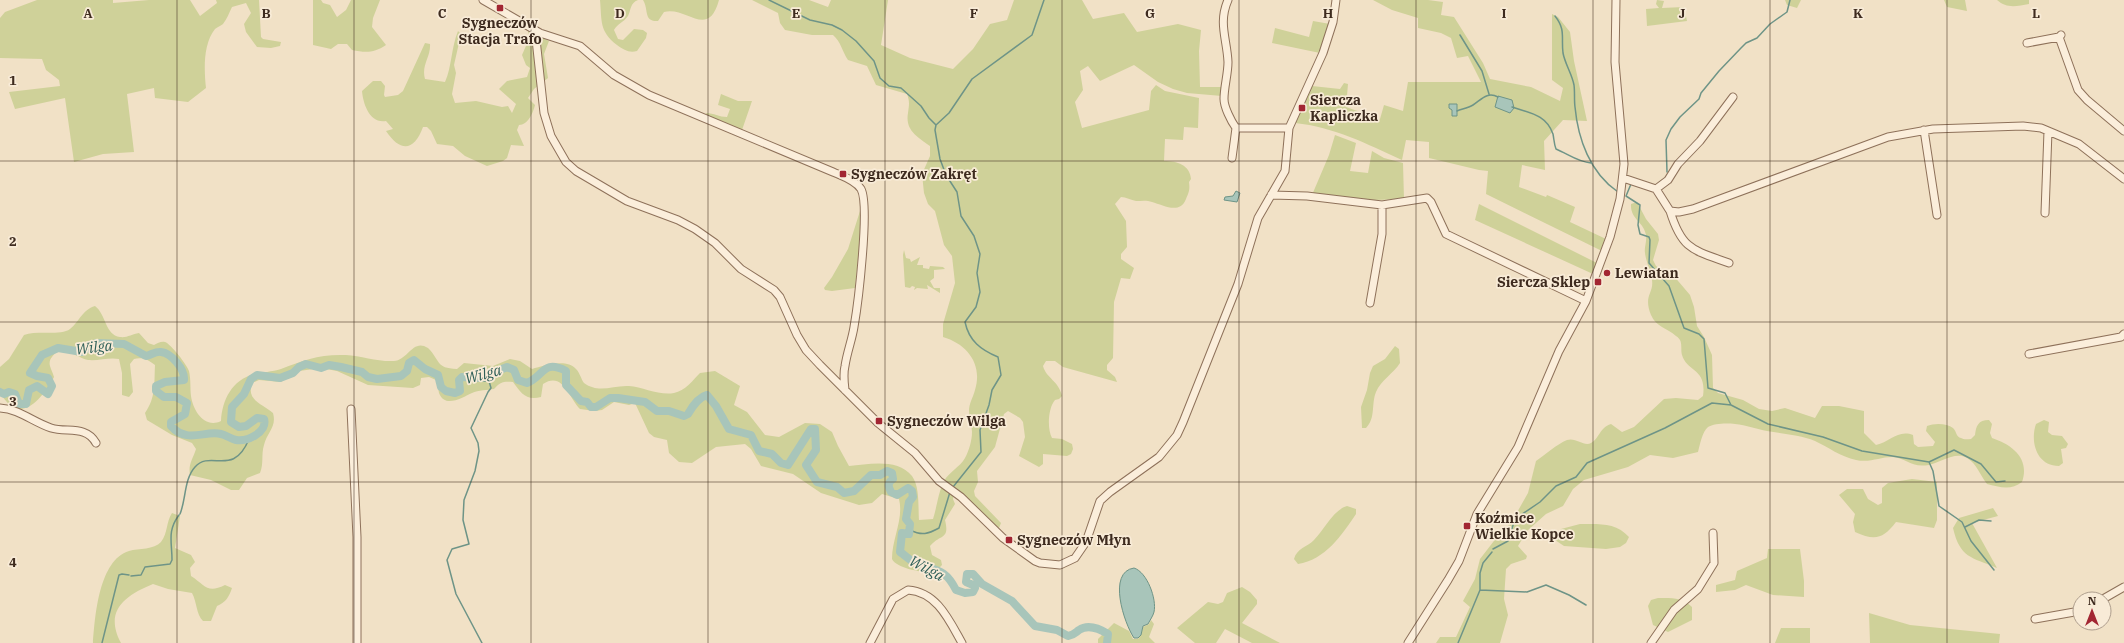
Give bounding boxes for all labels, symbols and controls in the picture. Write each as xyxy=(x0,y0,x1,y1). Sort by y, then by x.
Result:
marker: Sygneczów Stacja Trafo xyxy=(495,3,505,13)
text: A xyxy=(83,5,93,22)
text: B xyxy=(261,5,271,22)
text: C xyxy=(438,5,447,22)
text: D xyxy=(615,5,625,22)
text: E xyxy=(792,5,800,22)
text: F xyxy=(970,5,978,22)
text: G xyxy=(1145,5,1155,22)
text: H xyxy=(1323,5,1334,22)
text: I xyxy=(1502,5,1507,22)
text: J xyxy=(1679,5,1686,22)
text: K xyxy=(1853,5,1863,22)
text: L xyxy=(2032,5,2040,22)
place label: Sygneczów Stacja Trafo xyxy=(458,14,542,48)
text: 1 xyxy=(9,72,17,89)
place label: Siercza Kapliczka xyxy=(1310,91,1378,125)
marker: Siercza Kapliczka xyxy=(1297,103,1307,113)
place label: Sygneczów Zakręt xyxy=(851,165,977,183)
marker: Sygneczów Zakręt xyxy=(838,169,848,179)
text: 2 xyxy=(9,233,17,250)
place label: Lewiatan xyxy=(1615,264,1679,282)
marker: Lewiatan xyxy=(1602,268,1612,278)
place label: Siercza Sklep xyxy=(1497,273,1590,291)
marker: Siercza Sklep xyxy=(1593,277,1603,287)
water label: Wilga xyxy=(74,335,114,359)
water label: Wilga xyxy=(463,360,504,388)
text: 3 xyxy=(9,393,17,410)
place label: Sygneczów Wilga xyxy=(887,412,1006,430)
marker: Sygneczów Wilga xyxy=(874,416,884,426)
place label: Koźmice Wielkie Kopce xyxy=(1475,509,1574,543)
marker: Koźmice Wielkie Kopce xyxy=(1462,521,1472,531)
place label: Sygneczów Młyn xyxy=(1017,531,1131,549)
marker: Sygneczów Młyn xyxy=(1004,535,1014,545)
water label: Wilga xyxy=(906,551,949,586)
text: 4 xyxy=(9,554,17,571)
north arrow xyxy=(2072,591,2112,631)
text: N xyxy=(2088,594,2097,608)

